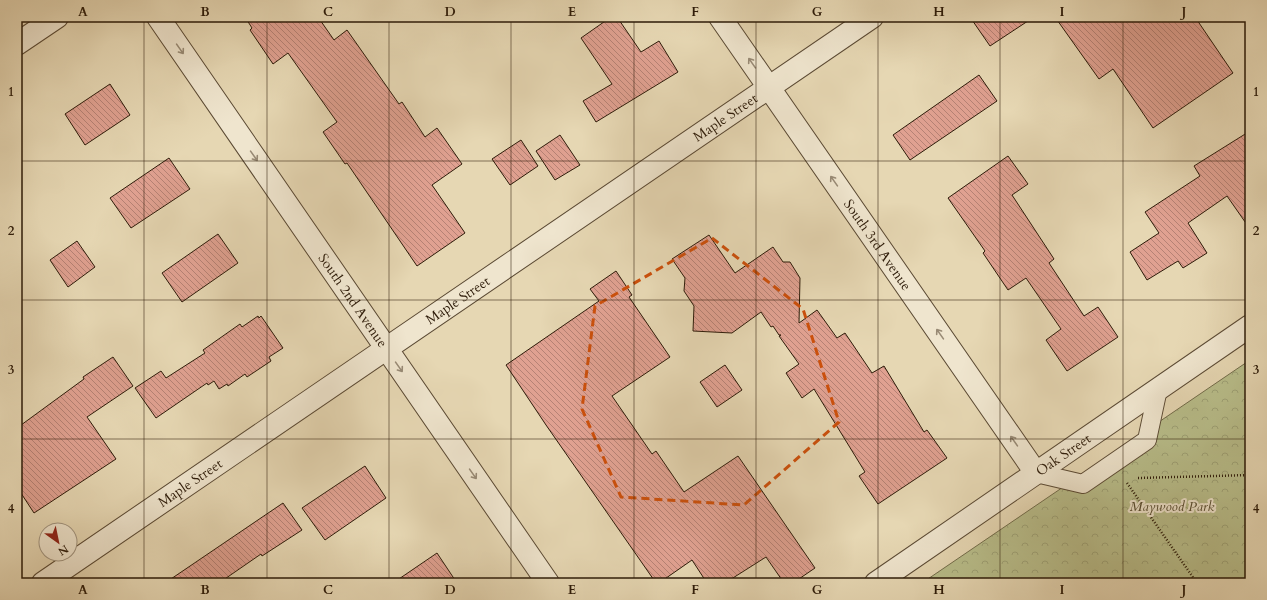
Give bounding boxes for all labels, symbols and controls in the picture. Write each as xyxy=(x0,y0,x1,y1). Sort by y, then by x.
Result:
text: A xyxy=(78,3,88,21)
text: B xyxy=(200,3,210,21)
text: C xyxy=(323,3,333,21)
text: D xyxy=(444,3,456,21)
text: E xyxy=(568,3,576,21)
text: F xyxy=(691,3,699,21)
text: G xyxy=(812,3,823,21)
text: H xyxy=(933,3,945,21)
text: I xyxy=(1059,3,1065,21)
text: J xyxy=(1180,3,1187,21)
one-way arrow xyxy=(176,43,184,54)
one-way arrow xyxy=(748,58,756,69)
text: 1 xyxy=(8,83,14,101)
text: 1 xyxy=(1253,83,1259,101)
street label: Maple Street xyxy=(689,88,762,146)
one-way arrow xyxy=(250,150,258,161)
one-way arrow xyxy=(830,176,838,187)
street label: South 3rd Avenue xyxy=(839,195,916,294)
text: 2 xyxy=(8,222,15,240)
text: 2 xyxy=(1253,222,1260,240)
street label: South 2nd Avenue xyxy=(314,250,392,351)
street label: Maple Street xyxy=(422,271,494,329)
one-way arrow xyxy=(936,329,944,340)
text: 3 xyxy=(8,361,15,379)
one-way arrow xyxy=(395,361,403,372)
text: 3 xyxy=(1253,361,1260,379)
street label: Oak Street xyxy=(1032,428,1095,480)
one-way arrow xyxy=(1010,436,1018,447)
street label: Maple Street xyxy=(154,454,226,511)
one-way arrow xyxy=(469,468,477,479)
park label: Maywood Park xyxy=(1130,497,1215,516)
text: 4 xyxy=(8,500,15,518)
text: 4 xyxy=(1253,500,1260,518)
north arrow xyxy=(38,522,78,562)
text: N xyxy=(55,541,71,559)
text: A xyxy=(78,581,88,599)
text: B xyxy=(200,581,210,599)
text: C xyxy=(323,581,333,599)
text: D xyxy=(444,581,456,599)
text: E xyxy=(568,581,576,599)
text: F xyxy=(691,581,699,599)
text: G xyxy=(812,581,823,599)
text: H xyxy=(933,581,945,599)
text: I xyxy=(1059,581,1065,599)
text: J xyxy=(1180,581,1187,599)

